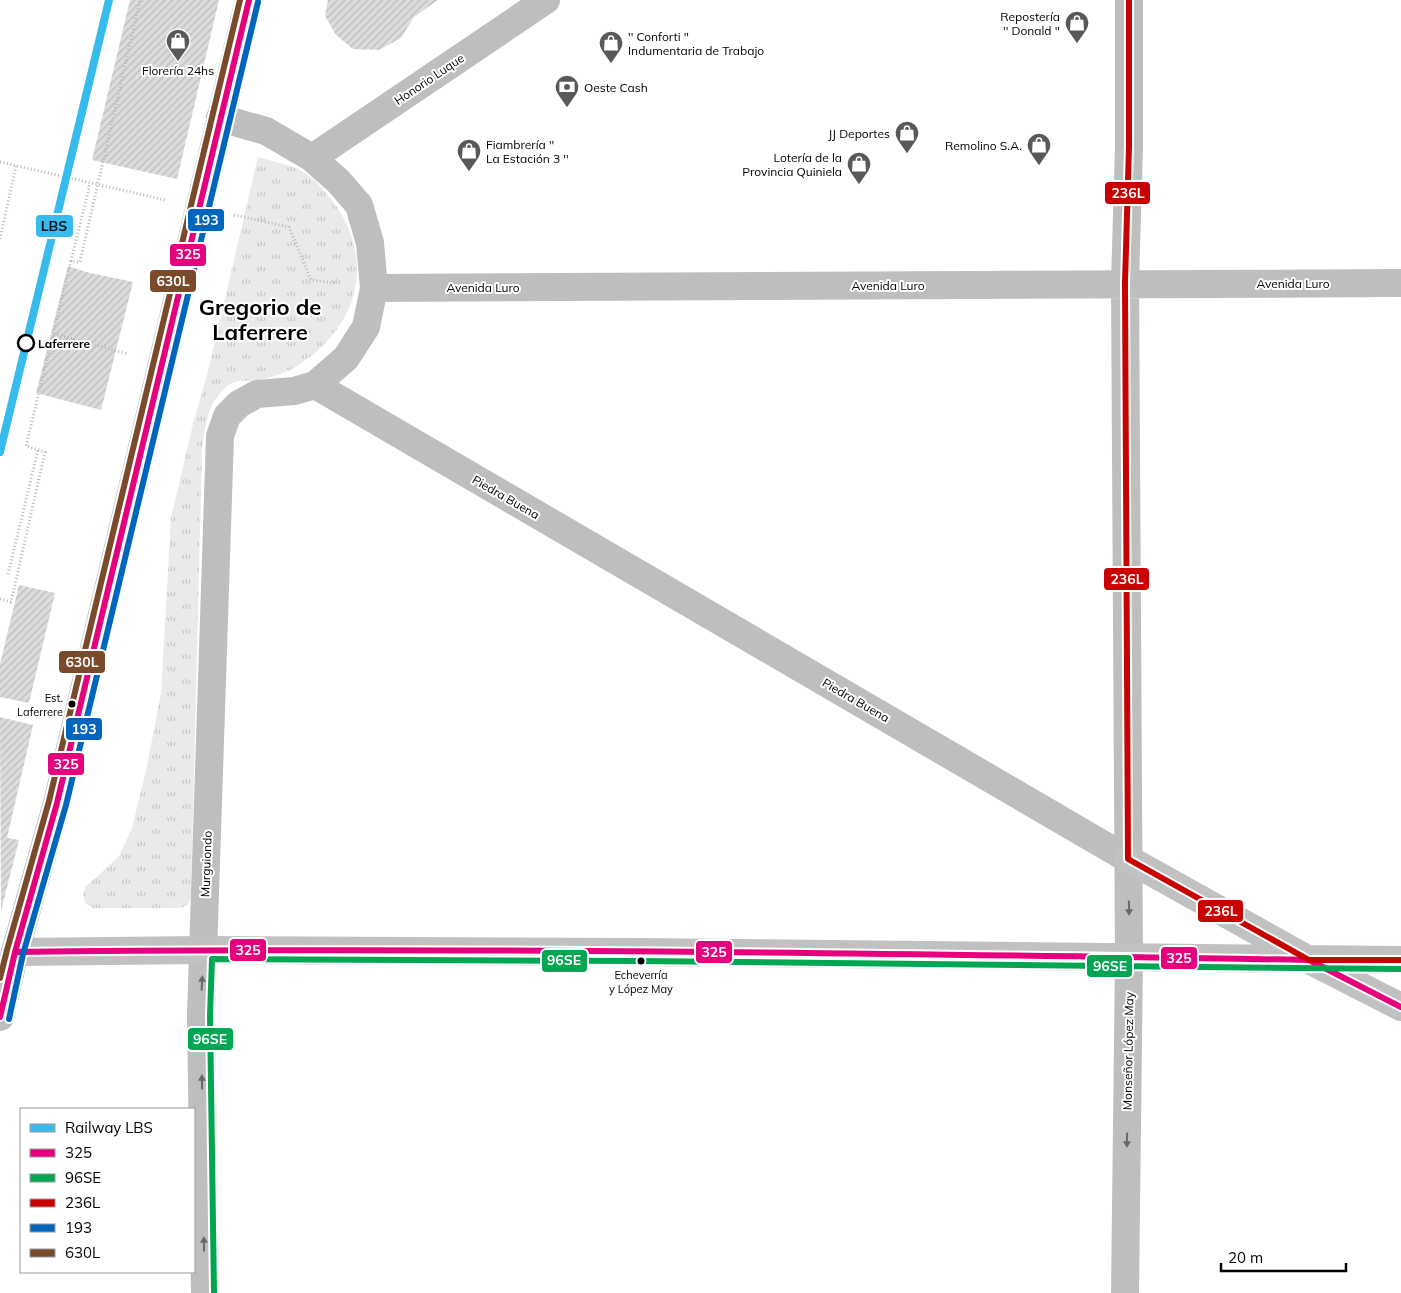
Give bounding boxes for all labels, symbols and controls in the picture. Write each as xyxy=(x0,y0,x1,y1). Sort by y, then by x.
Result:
place label: Repostería '' Donald '' xyxy=(1000,9,1060,38)
shop icon: Repostería '' Donald '' xyxy=(1064,10,1090,44)
shop icon: Florería 24hs xyxy=(165,28,191,62)
place label: '' Conforti '' Indumentaria de Trabajo xyxy=(628,29,764,58)
shop icon: '' Conforti '' Indumentaria de Trabajo xyxy=(598,30,624,64)
street label: Honorio Luque xyxy=(391,50,467,108)
place label: Florería 24hs xyxy=(142,63,214,78)
bank icon: Oeste Cash xyxy=(554,74,580,108)
place label: Oeste Cash xyxy=(584,80,648,95)
shop icon: JJ Deportes xyxy=(894,120,920,154)
place label: JJ Deportes xyxy=(828,126,890,141)
shop icon: Remolino S.A. xyxy=(1026,132,1052,166)
place label: Fiambrería '' La Estación 3 '' xyxy=(486,137,569,166)
shop icon: Fiambrería '' La Estación 3 '' xyxy=(456,138,482,172)
place label: Remolino S.A. xyxy=(945,138,1022,153)
place label: Lotería de la Provincia Quiniela xyxy=(742,150,842,179)
shop icon: Lotería de la Provincia Quiniela xyxy=(846,151,872,185)
line badge: 236L xyxy=(1104,181,1151,205)
text: 236L xyxy=(1111,184,1145,202)
line badge: 193 xyxy=(187,208,225,232)
text: 193 xyxy=(193,211,219,229)
line badge: LBS xyxy=(35,214,74,238)
text: LBS xyxy=(41,217,67,235)
line badge: 325 xyxy=(169,243,207,267)
text: 325 xyxy=(175,245,201,263)
line badge: 630L xyxy=(149,269,197,293)
text: 630L xyxy=(156,272,190,290)
street label: Avenida Luro xyxy=(1256,276,1330,291)
street label: Avenida Luro xyxy=(851,278,925,293)
street label: Avenida Luro xyxy=(446,280,520,295)
district label: Gregorio de Laferrere xyxy=(199,293,321,346)
marker: Laferrere xyxy=(17,334,35,352)
place label: Laferrere xyxy=(38,336,91,351)
street label: Piedra Buena xyxy=(470,472,542,522)
line badge: 236L xyxy=(1103,567,1150,591)
text: 236L xyxy=(1110,570,1144,588)
line badge: 630L xyxy=(58,650,106,674)
text: 630L xyxy=(65,653,99,671)
street label: Piedra Buena xyxy=(820,675,892,725)
place label: Est. Laferrere xyxy=(17,691,63,719)
marker: Est. Laferrere xyxy=(67,699,77,709)
line badge: 193 xyxy=(65,717,103,741)
text: 193 xyxy=(71,720,97,738)
line badge: 325 xyxy=(47,752,85,776)
text: 325 xyxy=(53,755,79,773)
street label: Murguiondo xyxy=(197,830,215,897)
line badge: 236L xyxy=(1197,899,1244,923)
one-way arrow xyxy=(1125,900,1133,916)
text: 236L xyxy=(1204,902,1238,920)
line badge: 325 xyxy=(229,938,267,962)
line badge: 325 xyxy=(695,940,733,964)
text: 325 xyxy=(235,941,261,959)
text: 325 xyxy=(701,943,727,961)
line badge: 325 xyxy=(1160,946,1198,970)
line badge: 96SE xyxy=(541,949,588,973)
text: 325 xyxy=(1166,949,1192,967)
text: 96SE xyxy=(547,951,581,969)
line badge: 96SE xyxy=(1086,954,1133,978)
marker: Echeverría y López May xyxy=(636,956,646,966)
text: 96SE xyxy=(1093,957,1127,975)
place label: Echeverría y López May xyxy=(609,968,673,996)
one-way arrow xyxy=(199,974,207,990)
street label: Monseñor López May xyxy=(1119,991,1137,1110)
line badge: 96SE xyxy=(187,1027,234,1051)
text: 96SE xyxy=(193,1030,227,1048)
one-way arrow xyxy=(198,1074,206,1090)
legend xyxy=(20,1108,195,1273)
text: Railway LBS xyxy=(65,1118,153,1137)
one-way arrow xyxy=(1123,1133,1131,1149)
text: 325 xyxy=(65,1143,92,1162)
text: 96SE xyxy=(65,1168,101,1187)
text: 236L xyxy=(65,1193,100,1212)
text: 193 xyxy=(65,1218,92,1237)
one-way arrow xyxy=(200,1236,208,1252)
scale bar xyxy=(1221,1240,1346,1272)
text: 630L xyxy=(65,1243,100,1262)
text: 20 m xyxy=(1228,1248,1263,1267)

